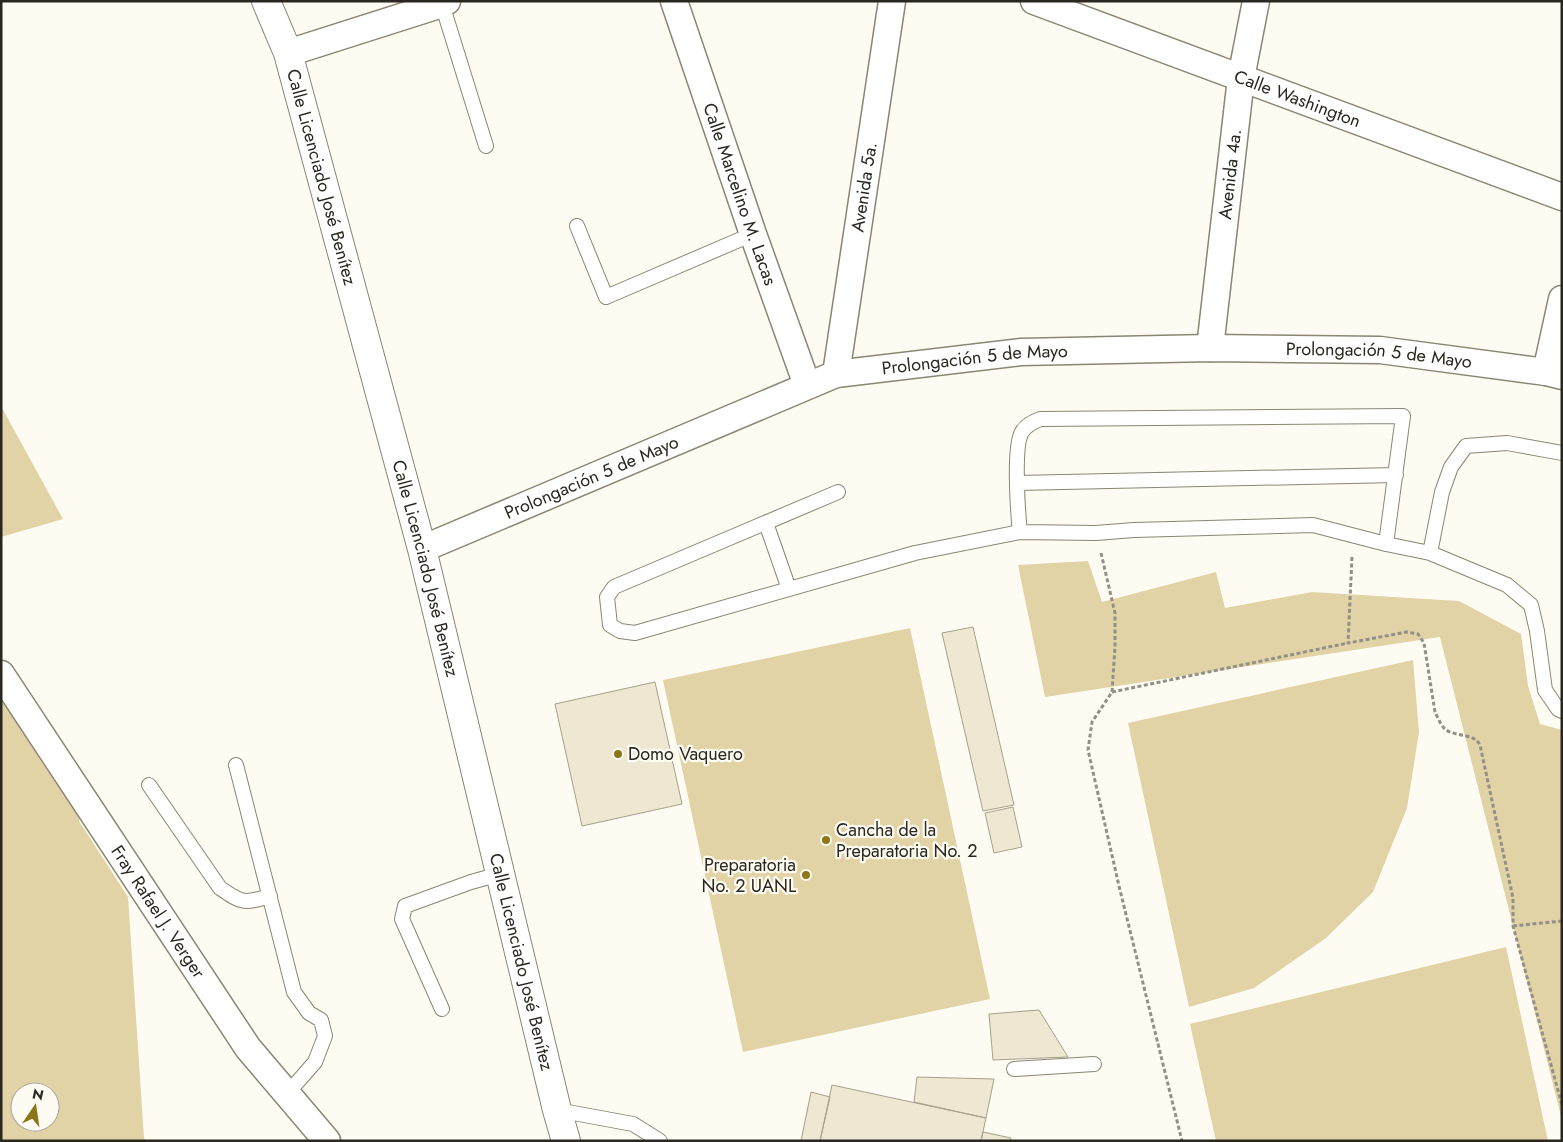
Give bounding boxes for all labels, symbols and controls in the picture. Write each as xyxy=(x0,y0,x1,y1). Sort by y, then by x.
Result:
street label: Calle Washington xyxy=(1230,63,1365,134)
street label: Calle Licenciado José Benítez xyxy=(280,66,363,289)
street label: Calle Marcelino M. Lacas xyxy=(696,99,783,289)
street label: Avenida 4a. xyxy=(1212,127,1248,221)
street label: Avenida 5a. xyxy=(844,140,884,234)
street label: Prolongación 5 de Mayo xyxy=(1286,336,1474,375)
street label: Prolongación 5 de Mayo xyxy=(880,338,1068,381)
street label: Prolongación 5 de Mayo xyxy=(500,429,683,526)
street label: Calle Licenciado José Benítez xyxy=(386,457,465,680)
place label: Domo Vaquero xyxy=(628,741,743,767)
marker: Domo Vaquero xyxy=(612,748,624,760)
place label: Cancha de la Preparatoria No. 2 xyxy=(836,817,977,864)
marker: Cancha de la Preparatoria No. 2 xyxy=(820,834,832,846)
street label: Fray Rafael J. Verger xyxy=(105,840,212,984)
street label: Calle Licenciado José Benítez xyxy=(483,851,560,1074)
place label: Preparatoria No. 2 UANL xyxy=(701,852,796,899)
marker: Preparatoria No. 2 UANL xyxy=(800,869,812,881)
north arrow xyxy=(10,1082,60,1132)
text: N xyxy=(30,1083,46,1105)

